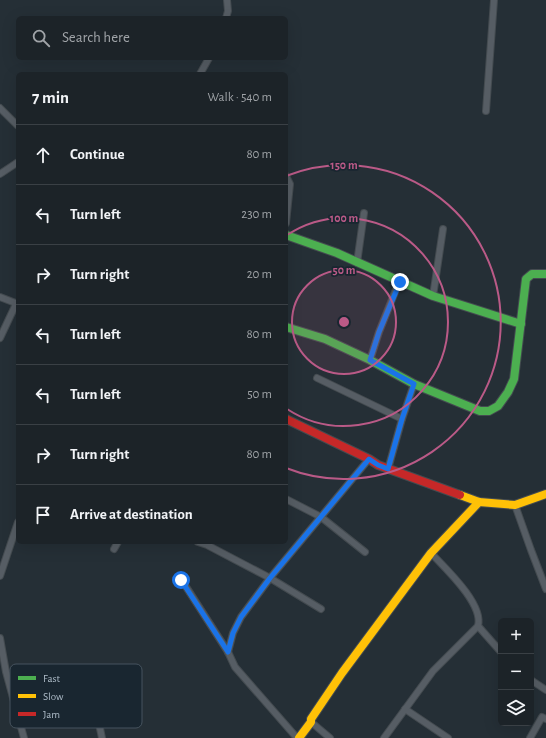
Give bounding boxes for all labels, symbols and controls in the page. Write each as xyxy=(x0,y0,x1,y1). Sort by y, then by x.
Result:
search box xyxy=(16,16,288,60)
icon: search xyxy=(30,27,52,49)
text: Search here xyxy=(62,30,130,45)
text: 7 min xyxy=(32,89,69,106)
text: Walk · 540 m xyxy=(208,91,272,104)
icon: ahead xyxy=(32,144,54,166)
text: Continue xyxy=(70,147,125,162)
text: 80 m xyxy=(246,148,272,161)
text: 150 m xyxy=(330,159,358,171)
icon: left xyxy=(32,204,54,226)
text: Turn left xyxy=(70,207,121,222)
text: 230 m xyxy=(241,208,272,221)
text: 100 m xyxy=(330,212,358,224)
icon: right xyxy=(32,264,54,286)
text: 50 m xyxy=(333,264,356,276)
text: Turn right xyxy=(70,267,129,282)
text: 20 m xyxy=(247,268,272,281)
route end xyxy=(391,273,409,291)
centre of rings xyxy=(337,315,351,329)
icon: left xyxy=(32,324,54,346)
text: Turn left xyxy=(70,327,121,342)
text: 80 m xyxy=(246,328,272,341)
icon: left xyxy=(32,384,54,406)
text: Turn left xyxy=(70,387,121,402)
text: 50 m xyxy=(247,388,272,401)
icon: right xyxy=(32,444,54,466)
text: Turn right xyxy=(70,447,129,462)
text: 80 m xyxy=(246,448,272,461)
icon: arrive xyxy=(32,504,54,526)
text: Arrive at destination xyxy=(70,507,193,522)
route start xyxy=(172,571,190,589)
map controls xyxy=(498,618,534,726)
button: + xyxy=(498,618,534,654)
button: − xyxy=(498,654,534,690)
legend xyxy=(10,664,142,728)
text: Fast xyxy=(43,673,61,684)
button: layers xyxy=(498,690,534,726)
text: Slow xyxy=(43,691,64,702)
text: Jam xyxy=(43,709,60,720)

